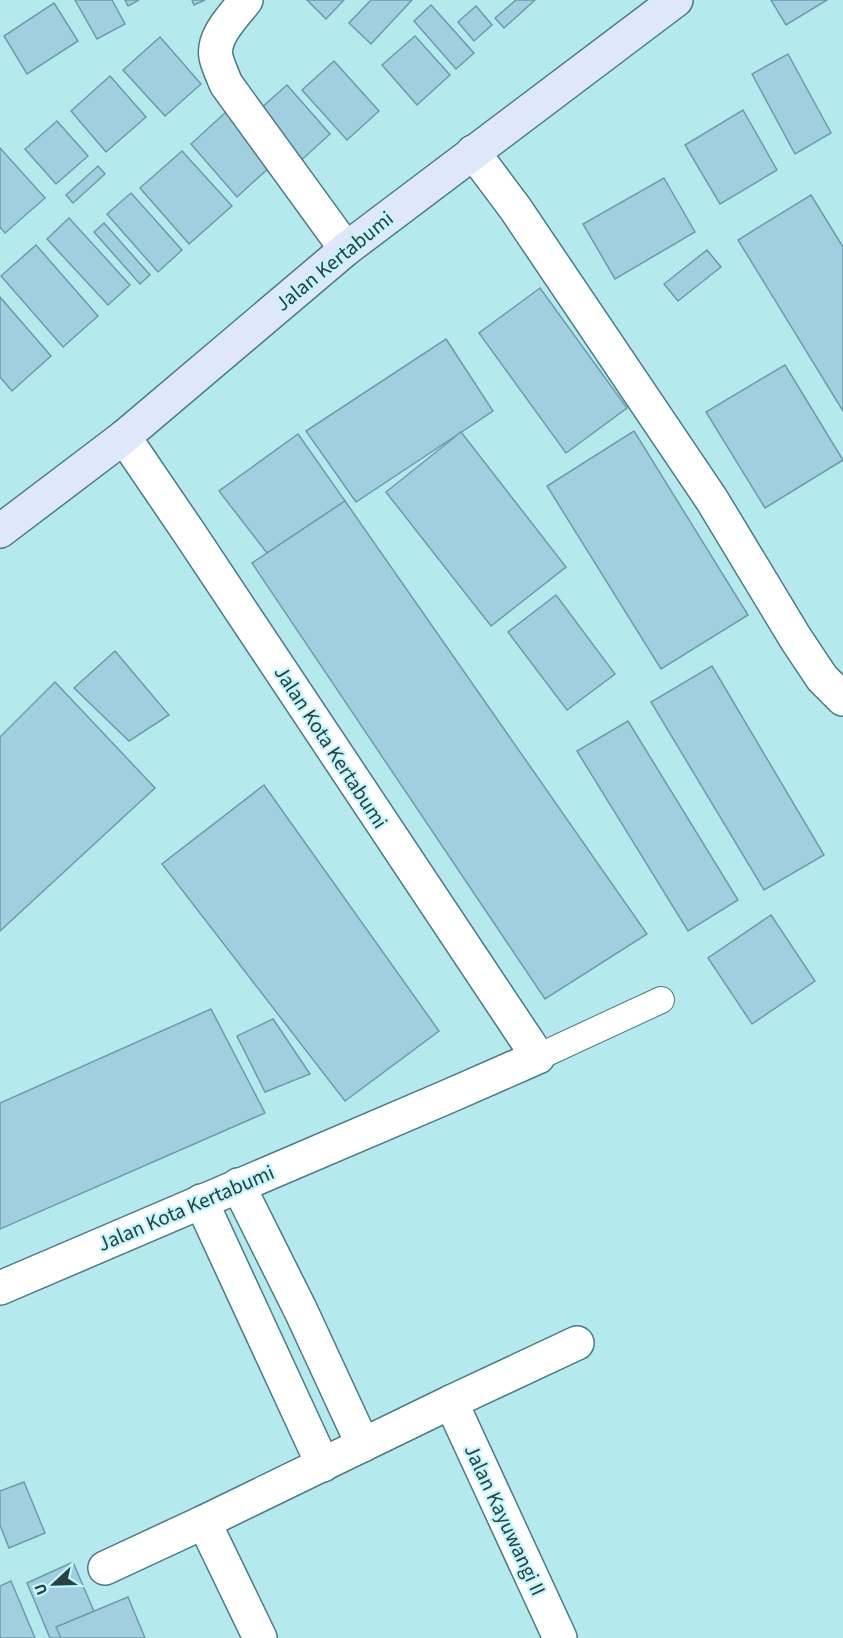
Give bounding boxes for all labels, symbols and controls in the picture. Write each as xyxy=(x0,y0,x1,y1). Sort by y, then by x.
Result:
street label: Jalan Kertabumi xyxy=(268,204,400,318)
street label: Jalan Kota Kertabumi xyxy=(267,659,395,835)
street label: Jalan Kota Kertabumi xyxy=(93,1157,279,1259)
street label: Jalan Kayuwangi II xyxy=(457,1439,553,1601)
north arrow xyxy=(24,1554,84,1614)
text: U xyxy=(29,1580,53,1598)

